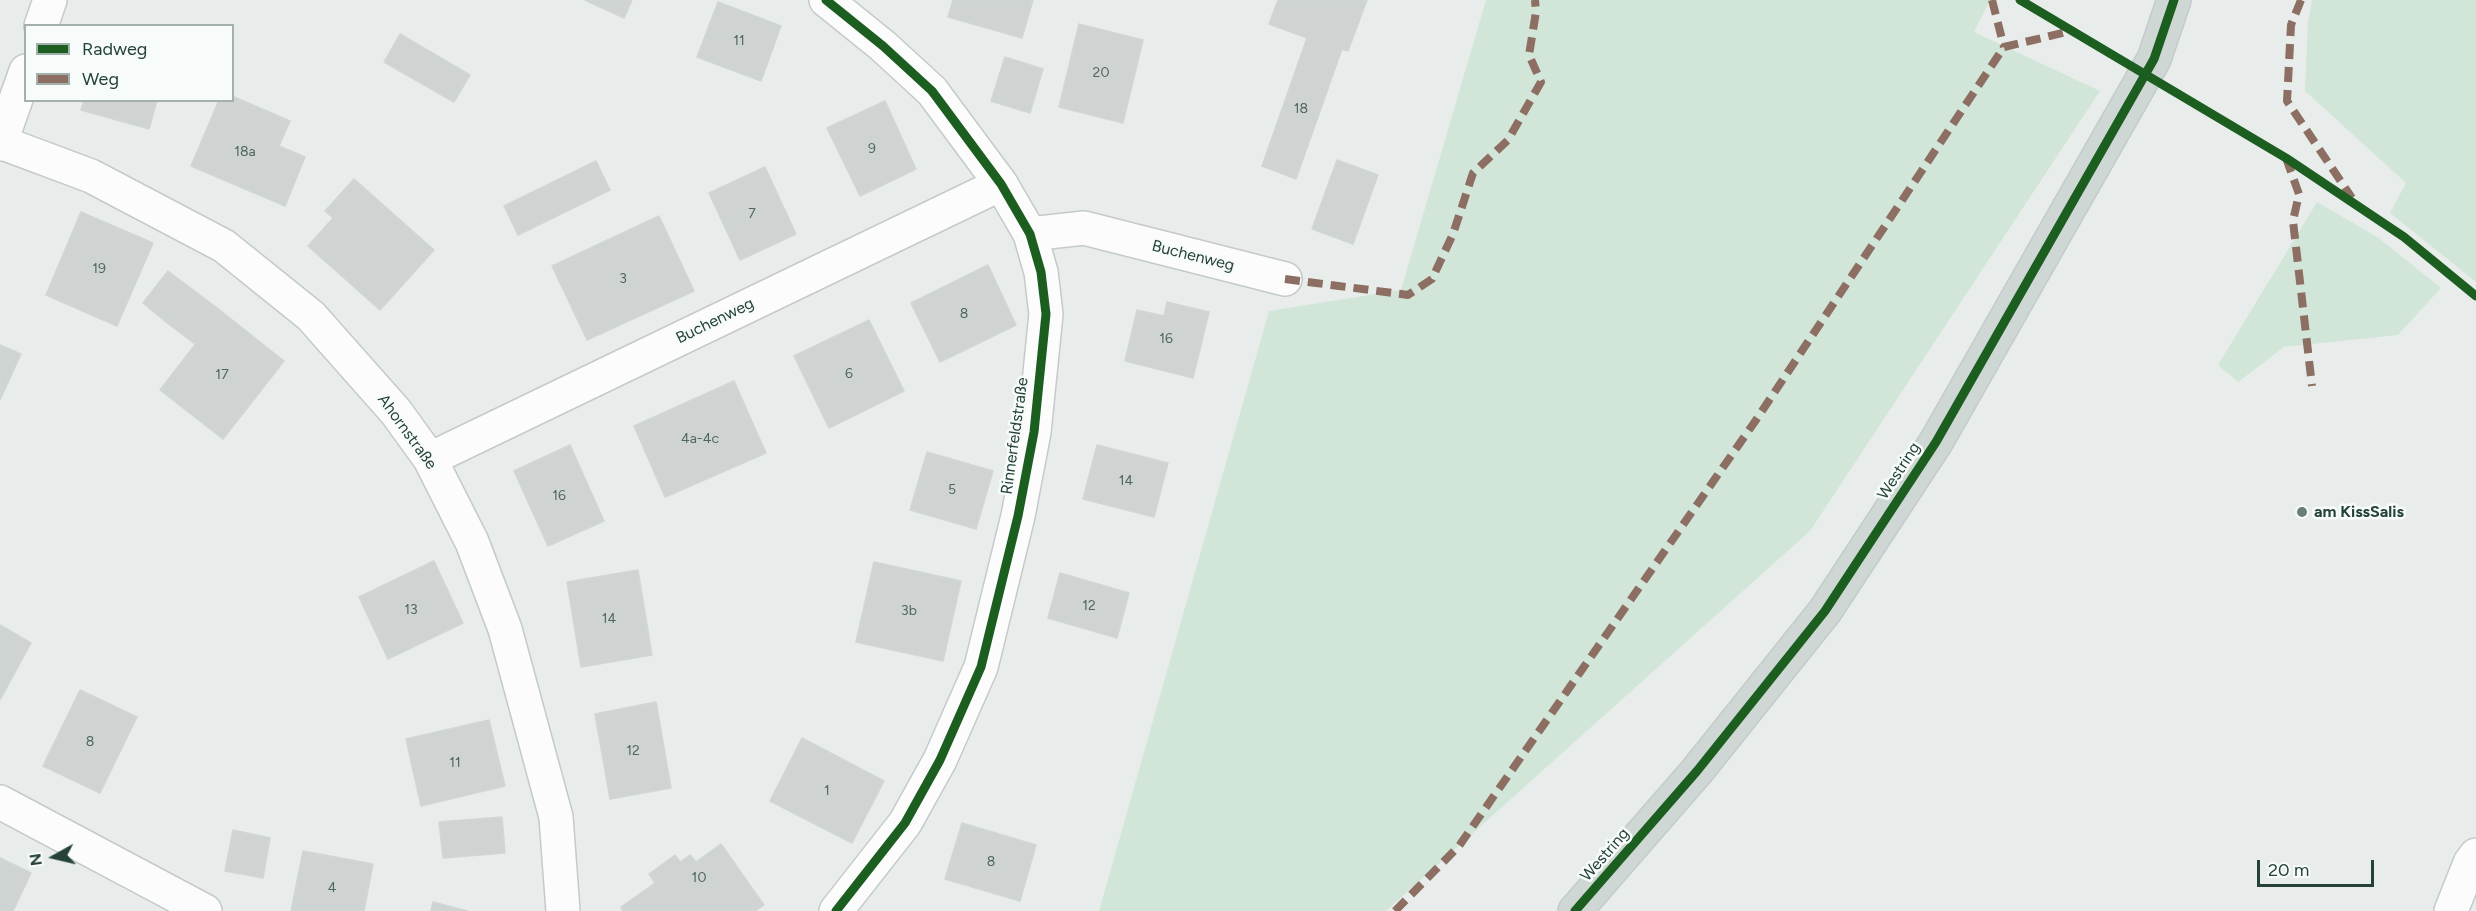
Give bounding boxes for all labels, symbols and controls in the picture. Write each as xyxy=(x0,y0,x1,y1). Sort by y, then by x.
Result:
legend xyxy=(24,24,234,102)
house number: 11 xyxy=(733,33,745,49)
text: Radweg xyxy=(82,38,147,60)
house number: 20 xyxy=(1093,65,1109,81)
text: Weg xyxy=(82,68,119,90)
house number: 18 xyxy=(1294,101,1308,117)
house number: 9 xyxy=(868,141,876,157)
house number: 18a xyxy=(234,144,256,160)
house number: 7 xyxy=(748,206,756,222)
street label: Buchenweg xyxy=(1150,236,1236,276)
house number: 19 xyxy=(92,261,106,277)
house number: 3 xyxy=(619,271,627,287)
street label: Buchenweg xyxy=(673,294,757,348)
house number: 8 xyxy=(960,306,968,322)
house number: 16 xyxy=(1159,331,1173,347)
house number: 6 xyxy=(845,366,853,382)
house number: 17 xyxy=(215,367,229,383)
street label: Rinnerfeldstraße xyxy=(997,376,1033,496)
street label: Ahornstraße xyxy=(373,391,441,473)
house number: 4a-4c xyxy=(681,431,719,447)
street label: Westring xyxy=(1873,439,1925,503)
house number: 14 xyxy=(1119,473,1133,489)
house number: 5 xyxy=(948,482,956,498)
house number: 16 xyxy=(552,488,566,504)
place label: am KissSalis xyxy=(2314,502,2404,522)
marker: am KissSalis xyxy=(2295,505,2309,519)
house number: 12 xyxy=(1082,598,1096,614)
house number: 13 xyxy=(404,602,418,618)
house number: 3b xyxy=(901,603,917,619)
house number: 14 xyxy=(602,611,616,627)
house number: 8 xyxy=(86,734,94,750)
house number: 12 xyxy=(626,743,640,759)
house number: 11 xyxy=(449,755,461,771)
house number: 1 xyxy=(824,783,830,799)
street label: Westring xyxy=(1577,824,1633,886)
north arrow xyxy=(24,827,84,887)
scale bar xyxy=(2260,848,2377,886)
text: N xyxy=(25,852,46,867)
house number: 8 xyxy=(987,854,995,870)
text: 20 m xyxy=(2268,859,2309,881)
house number: 10 xyxy=(692,870,706,886)
house number: 4 xyxy=(328,880,336,896)

